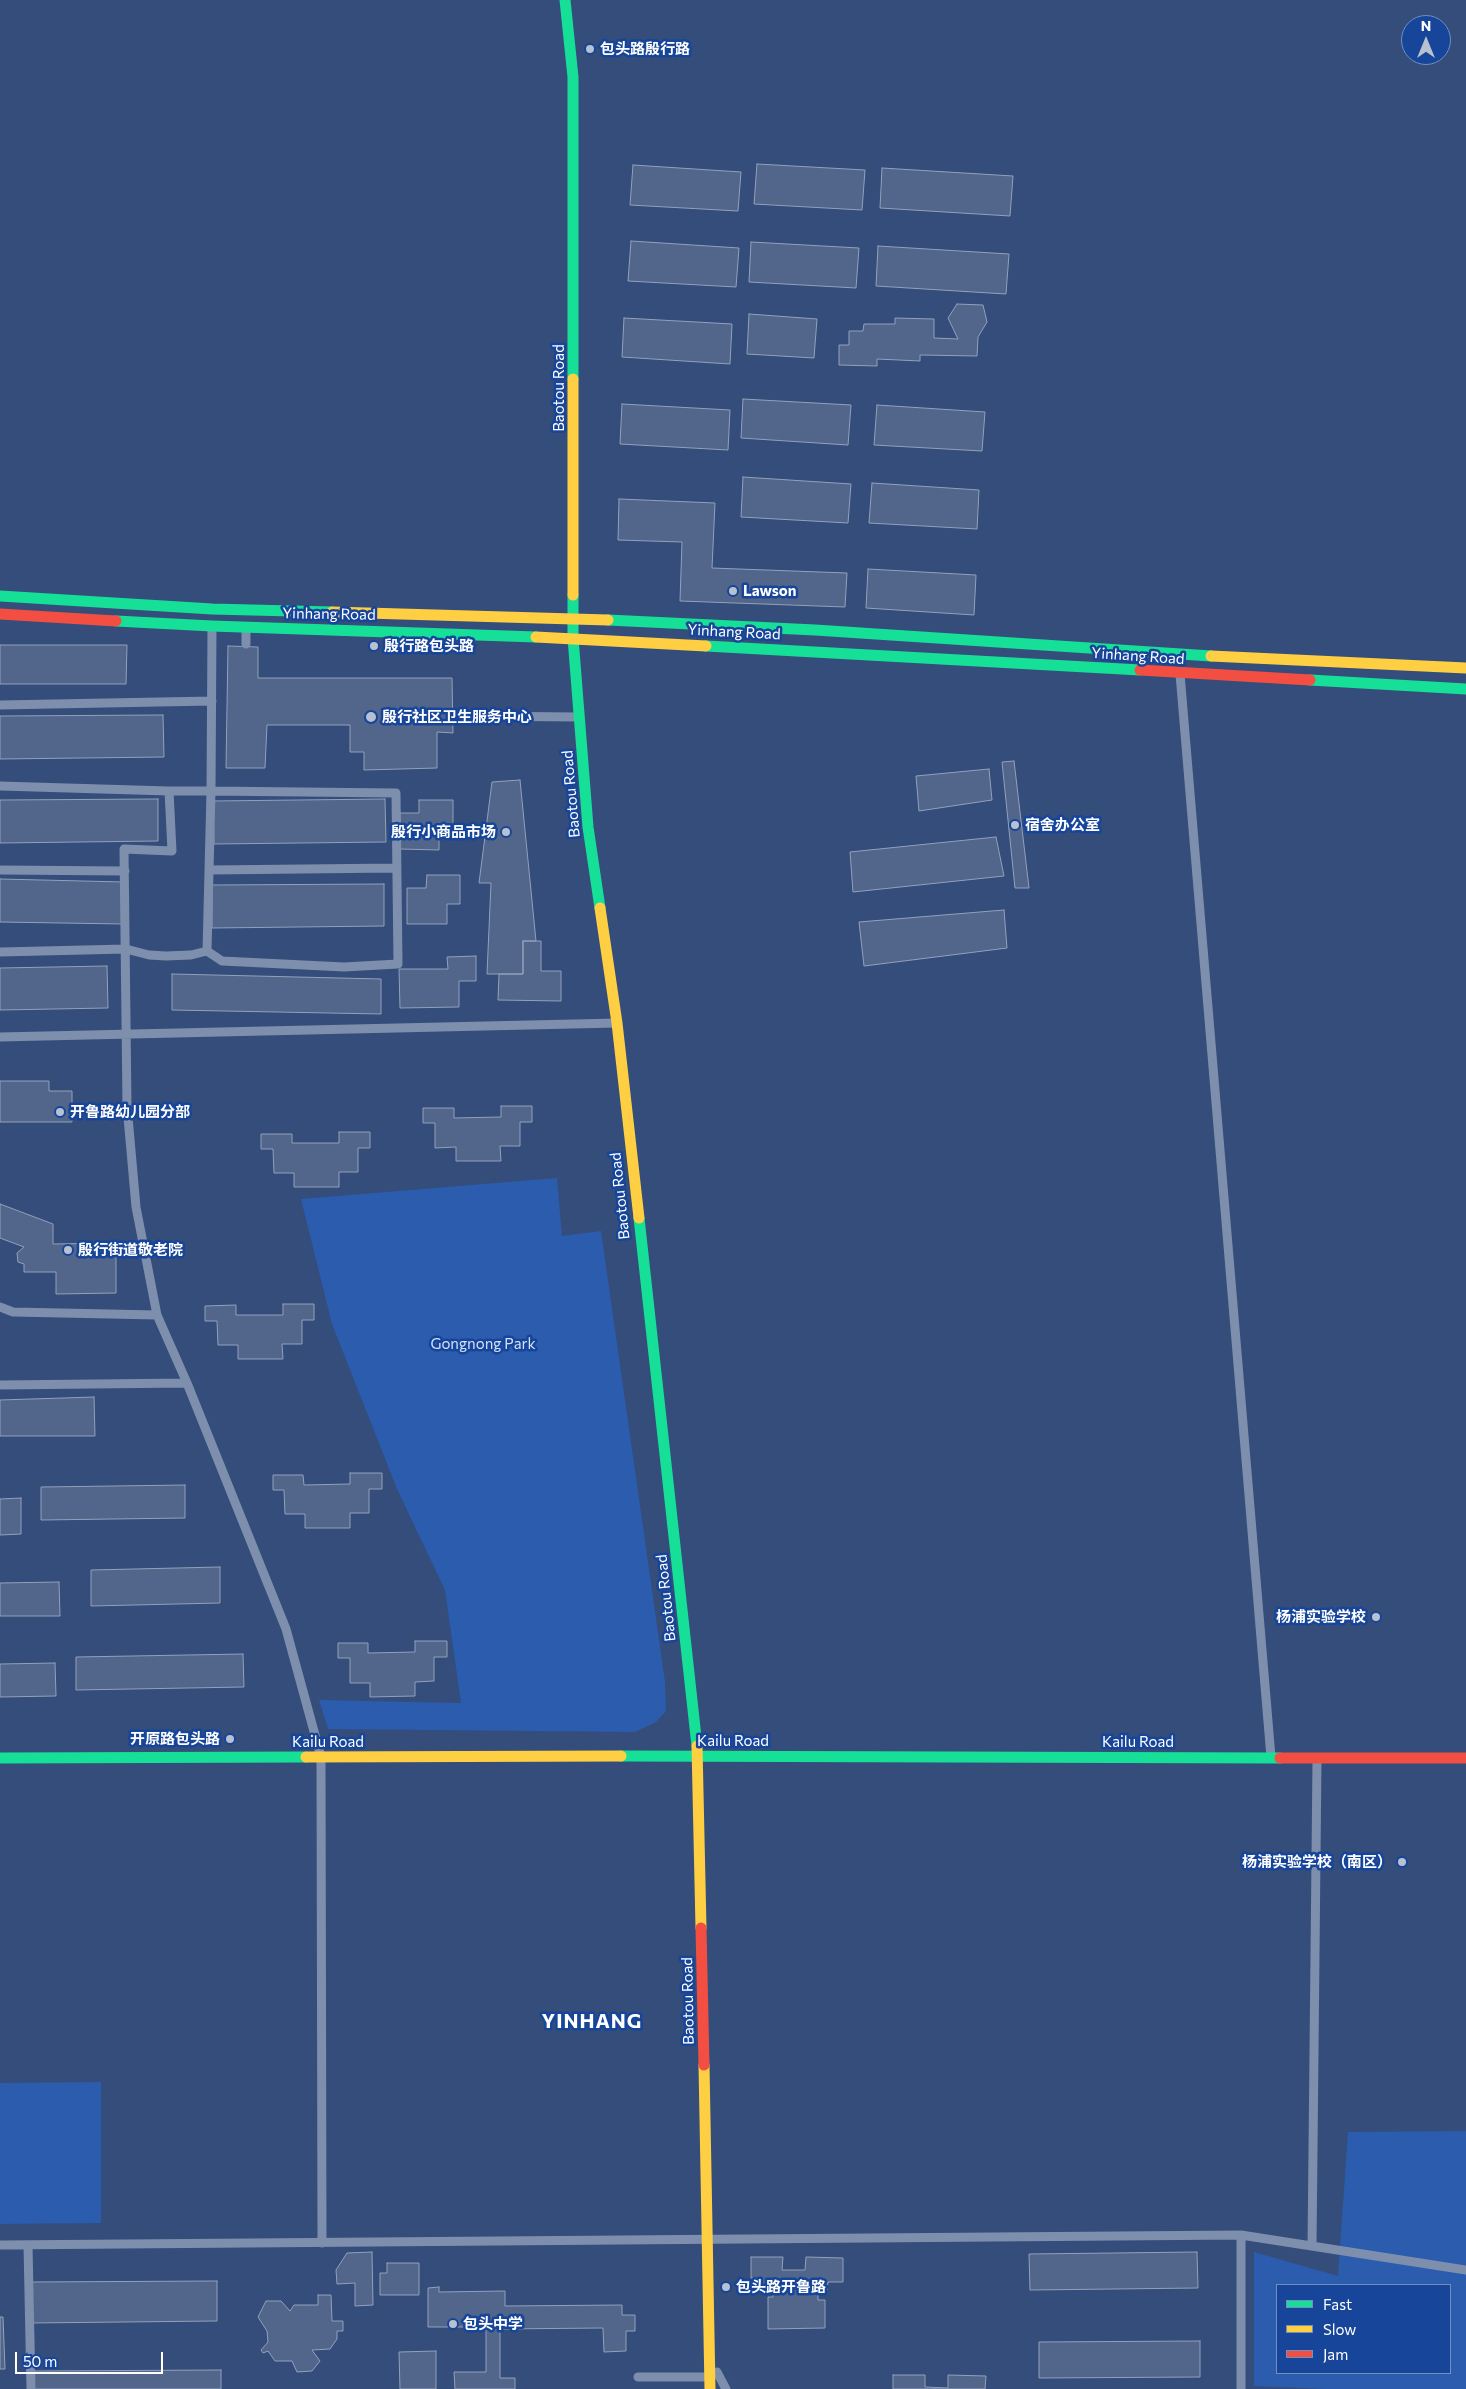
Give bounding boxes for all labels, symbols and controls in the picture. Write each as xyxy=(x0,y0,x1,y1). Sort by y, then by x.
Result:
north arrow xyxy=(1401,15,1451,65)
text: N xyxy=(1421,17,1431,34)
place label: 包头路殷行路 xyxy=(600,40,690,58)
marker: 包头路殷行路 xyxy=(584,43,596,55)
street label: Baotou Road xyxy=(550,344,568,432)
place label: Lawson xyxy=(743,582,796,600)
marker: Lawson xyxy=(727,585,739,597)
street label: Yinhang Road xyxy=(282,604,376,624)
street label: Yinhang Road xyxy=(687,621,781,643)
place label: 殷行路包头路 xyxy=(384,637,474,655)
marker: 殷行路包头路 xyxy=(368,640,380,652)
street label: Yinhang Road xyxy=(1091,644,1185,668)
place label: 殷行社区卫生服务中心 xyxy=(382,708,532,726)
marker: 殷行社区卫生服务中心 xyxy=(364,710,378,724)
street label: Baotou Road xyxy=(558,750,584,838)
place label: 宿舍办公室 xyxy=(1025,816,1100,834)
marker: 宿舍办公室 xyxy=(1009,819,1021,831)
place label: 殷行小商品市场 xyxy=(391,823,496,841)
marker: 殷行小商品市场 xyxy=(500,826,512,838)
place label: 开鲁路幼儿园分部 xyxy=(70,1103,190,1121)
marker: 开鲁路幼儿园分部 xyxy=(54,1106,66,1118)
street label: Baotou Road xyxy=(606,1151,634,1241)
place label: 殷行街道敬老院 xyxy=(78,1241,183,1259)
marker: 殷行街道敬老院 xyxy=(62,1244,74,1256)
park label: Gongnong Park xyxy=(430,1335,536,1353)
street label: Baotou Road xyxy=(652,1553,680,1643)
place label: 杨浦实验学校 xyxy=(1276,1608,1366,1626)
marker: 杨浦实验学校 xyxy=(1370,1611,1382,1623)
place label: 开原路包头路 xyxy=(130,1730,220,1748)
street label: Kailu Road xyxy=(697,1732,769,1750)
marker: 开原路包头路 xyxy=(224,1733,236,1745)
street label: Kailu Road xyxy=(292,1733,364,1751)
street label: Kailu Road xyxy=(1102,1733,1174,1751)
place label: 杨浦实验学校（南区） xyxy=(1242,1853,1392,1871)
marker: 杨浦实验学校（南区） xyxy=(1396,1856,1408,1868)
street label: Baotou Road xyxy=(678,1957,698,2045)
district label: YINHANG xyxy=(541,2009,643,2033)
place label: 包头路开鲁路 xyxy=(736,2278,826,2296)
marker: 包头路开鲁路 xyxy=(720,2281,732,2293)
legend xyxy=(1276,2284,1451,2374)
text: Fast xyxy=(1323,2295,1352,2313)
place label: 包头中学 xyxy=(463,2315,523,2333)
marker: 包头中学 xyxy=(447,2318,459,2330)
text: Slow xyxy=(1323,2320,1356,2338)
scale bar xyxy=(18,2342,165,2374)
text: Jam xyxy=(1323,2345,1348,2363)
text: 50 m xyxy=(23,2352,57,2370)

